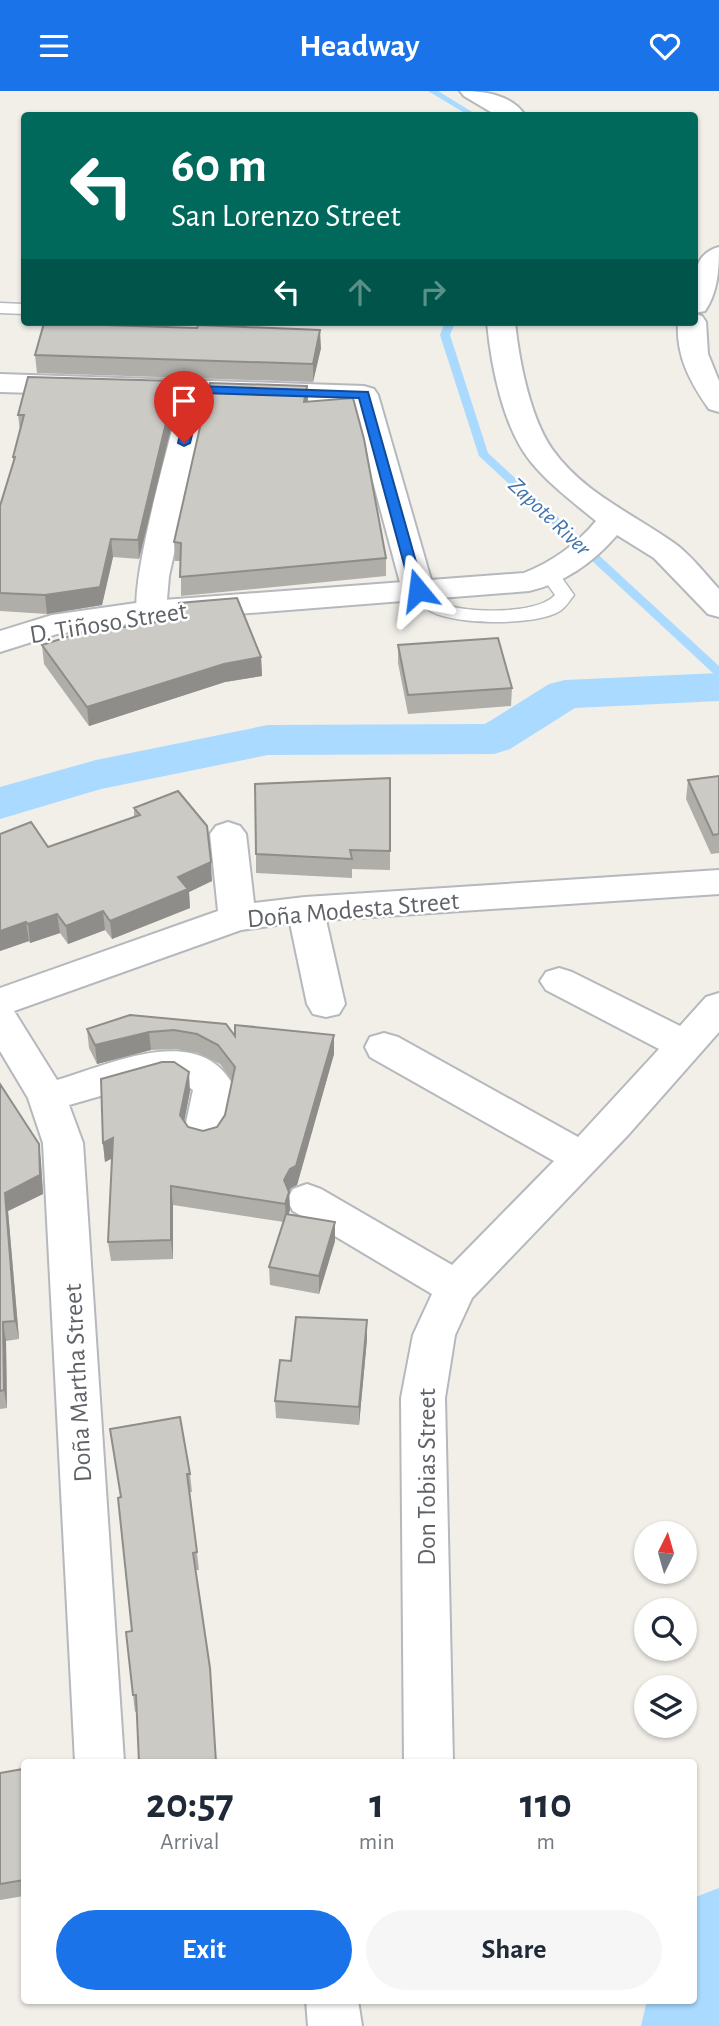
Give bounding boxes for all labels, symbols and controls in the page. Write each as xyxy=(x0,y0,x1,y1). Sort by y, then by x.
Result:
icon: menu xyxy=(35,27,73,65)
icon: heart xyxy=(646,27,684,65)
text: Headway xyxy=(299,30,420,62)
icon: left xyxy=(56,140,147,231)
text: 60 m xyxy=(171,142,267,191)
text: San Lorenzo Street xyxy=(171,200,401,232)
icon: left xyxy=(268,273,306,311)
icon: ahead xyxy=(341,273,379,311)
icon: right xyxy=(414,273,452,311)
pin xyxy=(154,371,214,443)
icon: arrive xyxy=(165,382,203,420)
water label: Zapote River xyxy=(504,474,595,561)
position arrow xyxy=(381,553,455,627)
street label: D. Tiñoso Street xyxy=(28,598,189,648)
street label: Doña Modesta Street xyxy=(246,888,460,932)
street label: Doña Martha Street xyxy=(60,1283,96,1483)
street label: Don Tobias Street xyxy=(414,1388,440,1566)
north arrow xyxy=(634,1521,696,1584)
map controls xyxy=(634,1521,697,1738)
button: search xyxy=(634,1598,697,1661)
button: layers xyxy=(634,1675,697,1738)
text: 20:57 xyxy=(146,1783,234,1825)
text: 1 xyxy=(369,1783,384,1825)
text: 110 xyxy=(520,1783,572,1825)
text: Arrival xyxy=(160,1831,219,1854)
text: min xyxy=(359,1831,395,1854)
text: m xyxy=(537,1831,555,1854)
button: Exit xyxy=(56,1910,352,1990)
button: Share xyxy=(366,1910,662,1990)

